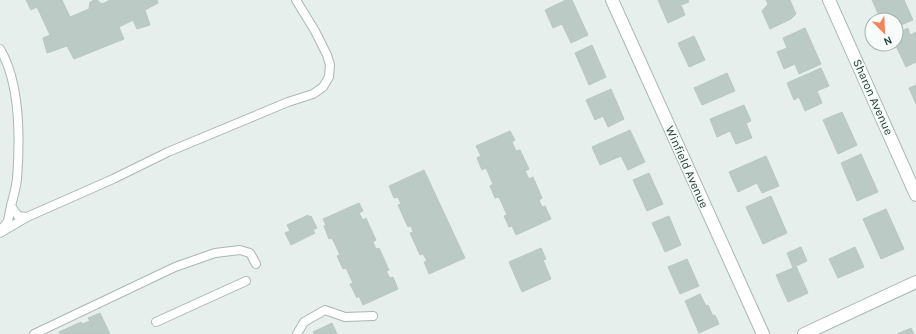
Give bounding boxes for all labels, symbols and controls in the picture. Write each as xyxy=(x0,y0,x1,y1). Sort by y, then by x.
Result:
north arrow xyxy=(864,12,904,52)
text: N xyxy=(882,33,894,48)
street label: Sharon Avenue xyxy=(850,57,896,137)
street label: Winfield Avenue xyxy=(663,124,711,210)

